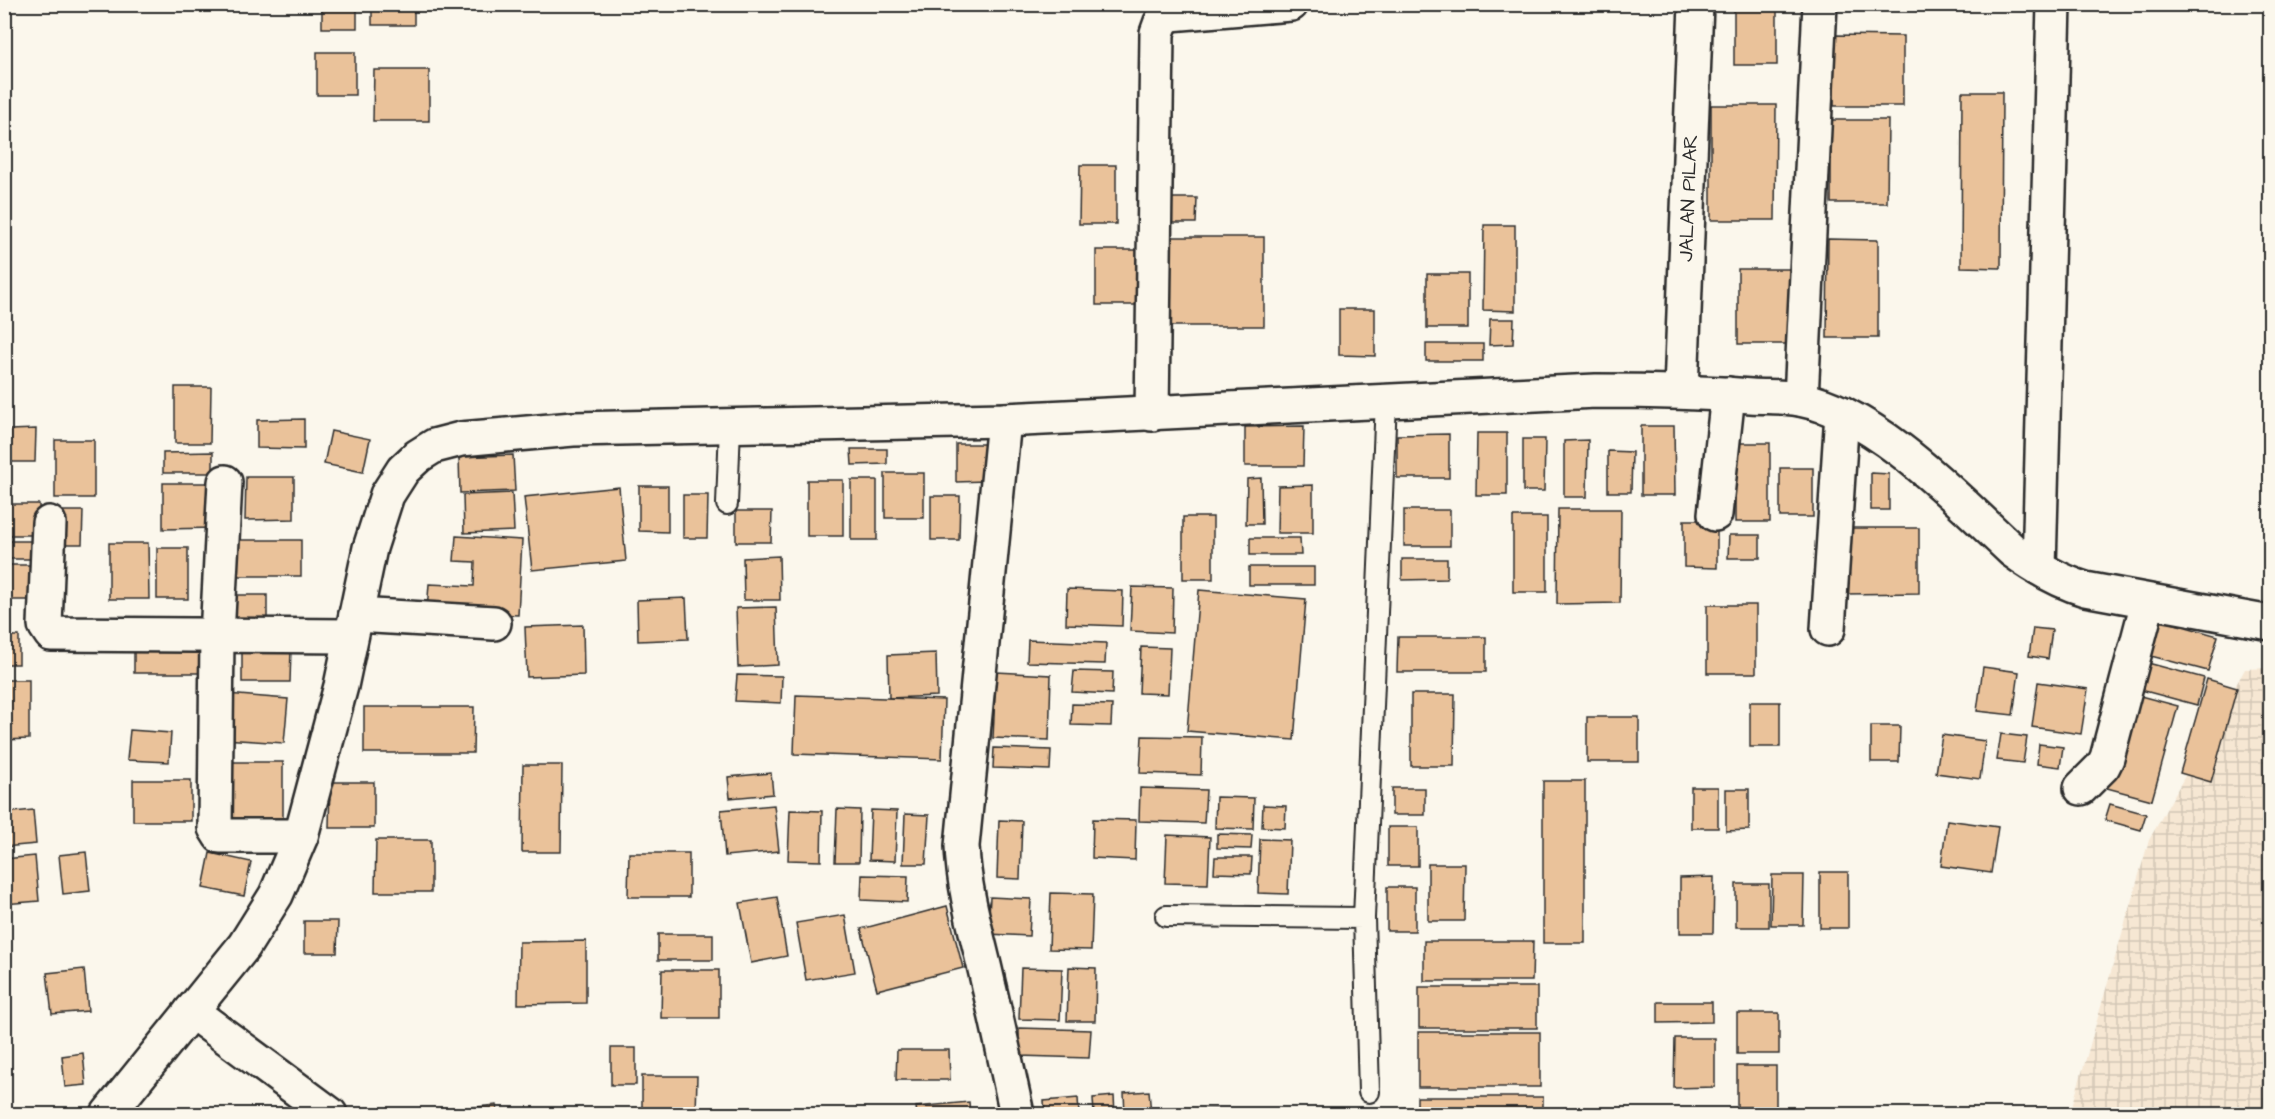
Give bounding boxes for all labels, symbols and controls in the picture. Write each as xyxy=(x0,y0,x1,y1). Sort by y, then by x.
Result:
street label: JALAN PILAR xyxy=(1672,134,1705,262)

